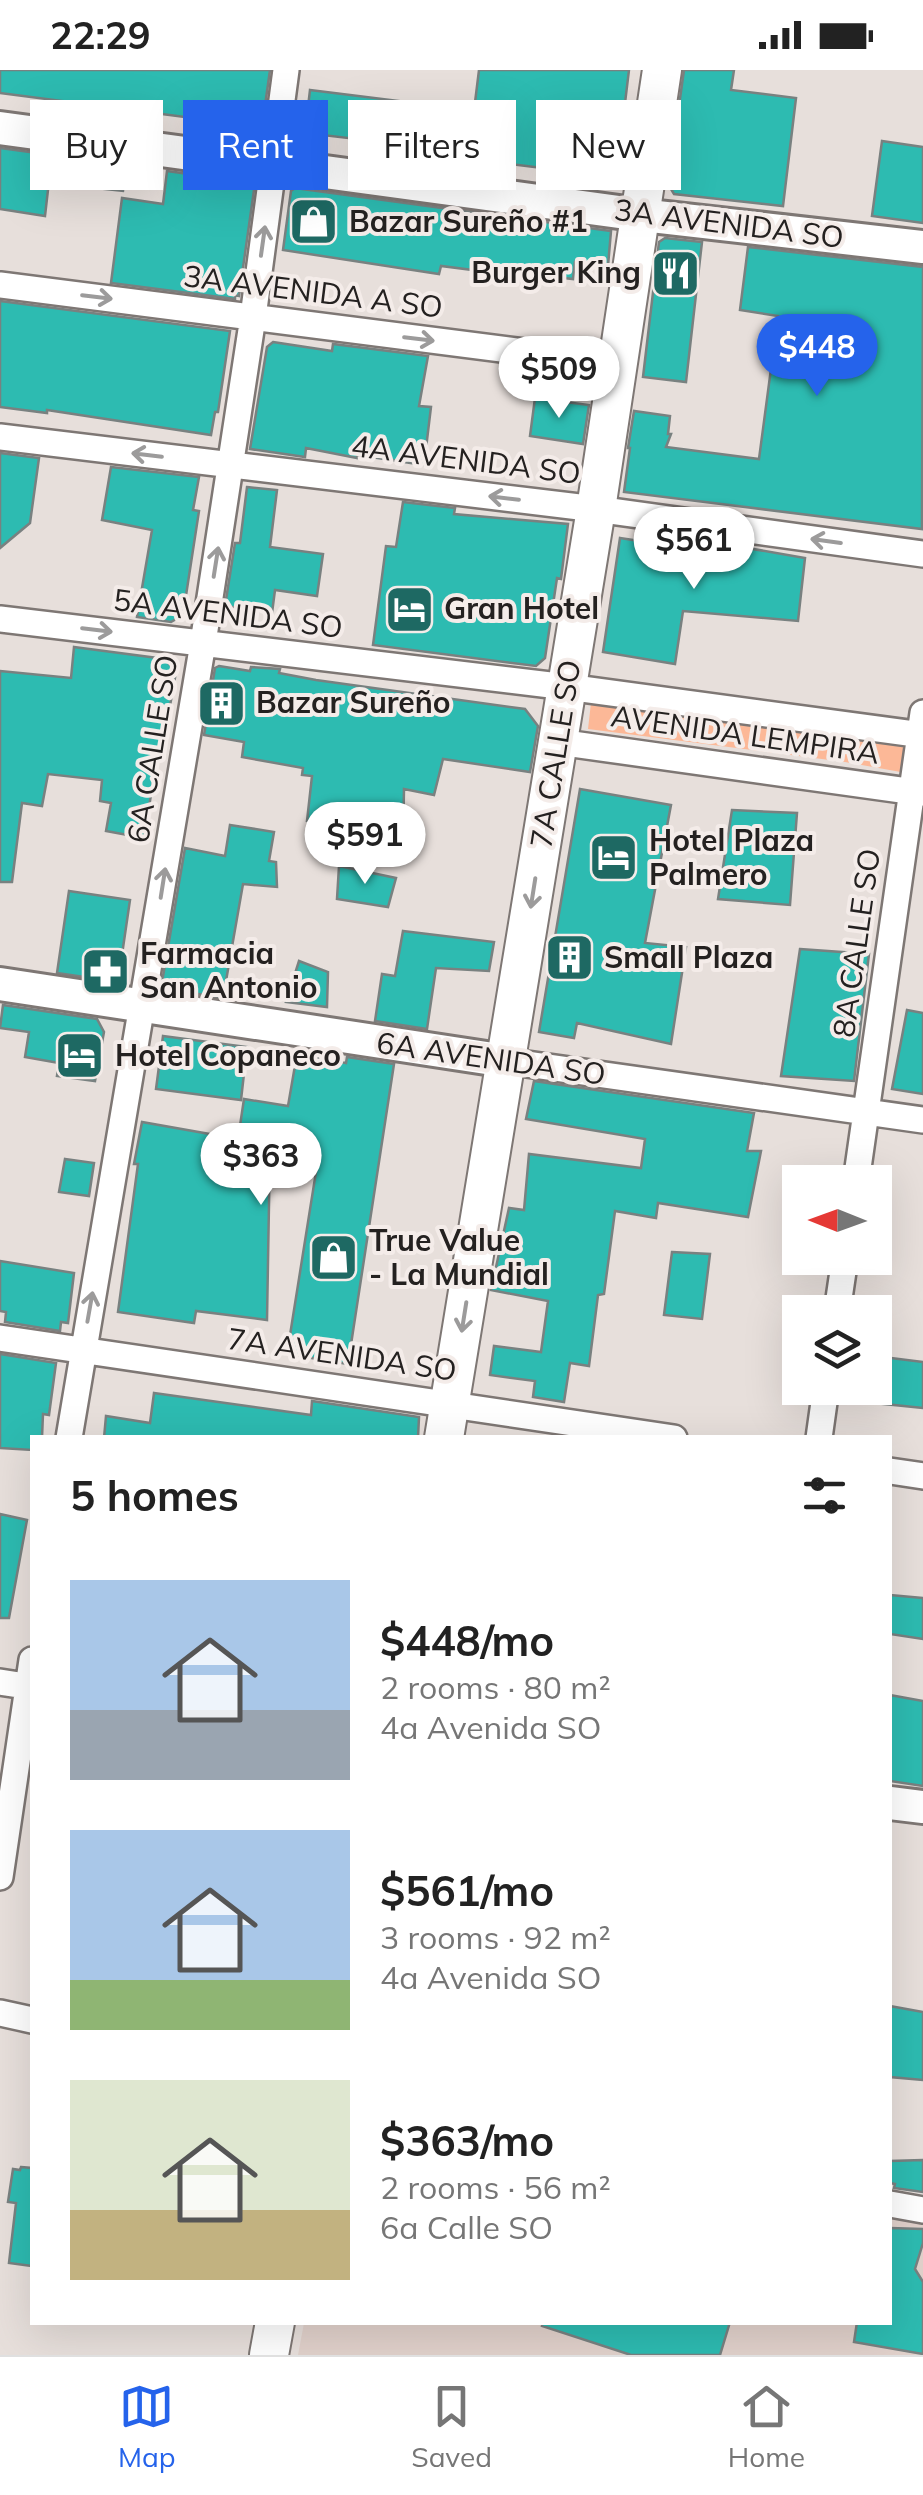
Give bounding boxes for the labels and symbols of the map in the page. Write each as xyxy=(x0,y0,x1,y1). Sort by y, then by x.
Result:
street label: 3A AVENIDA SO xyxy=(612,190,846,256)
shop icon: Bazar Sureño #1 xyxy=(288,196,340,248)
place label: Bazar Sureño #1 xyxy=(349,202,588,240)
one-way arrow xyxy=(254,225,273,257)
restaurant icon: Burger King xyxy=(650,247,702,299)
place label: Burger King xyxy=(471,253,641,291)
street label: 3A AVENIDA A SO xyxy=(181,256,445,326)
one-way arrow xyxy=(80,289,112,307)
pin: $448 xyxy=(758,314,876,399)
one-way arrow xyxy=(402,330,435,349)
pin: $509 xyxy=(500,336,618,421)
street label: 4A AVENIDA SO xyxy=(349,426,583,492)
one-way arrow xyxy=(131,445,164,463)
one-way arrow xyxy=(489,488,521,507)
pin: $561 xyxy=(635,507,753,592)
one-way arrow xyxy=(811,531,843,549)
one-way arrow xyxy=(207,547,225,579)
street label: 5A AVENIDA SO xyxy=(111,580,345,646)
hotel icon: Gran Hotel xyxy=(383,583,435,635)
place label: Gran Hotel xyxy=(444,589,599,627)
one-way arrow xyxy=(80,622,112,640)
street label: 6A CALLE SO xyxy=(118,652,186,846)
street label: 7A CALLE SO xyxy=(521,657,589,851)
building icon: Bazar Sureño xyxy=(195,677,247,729)
place label: Bazar Sureño xyxy=(256,683,451,721)
street label: AVENIDA LEMPIRA xyxy=(609,696,882,772)
pin: $591 xyxy=(306,802,424,887)
place label: Hotel Plaza Palmero xyxy=(649,821,814,893)
hotel icon: Hotel Plaza Palmero xyxy=(588,832,640,884)
street label: 8A CALLE SO xyxy=(824,846,888,1040)
one-way arrow xyxy=(154,867,173,900)
one-way arrow xyxy=(524,876,542,908)
building icon: Small Plaza xyxy=(543,932,595,984)
place label: Farmacia San Antonio xyxy=(140,934,318,1006)
place label: Small Plaza xyxy=(604,938,773,976)
pharmacy icon: Farmacia San Antonio xyxy=(79,945,131,997)
street label: 6A AVENIDA SO xyxy=(374,1023,608,1093)
hotel icon: Hotel Copaneco xyxy=(54,1030,106,1082)
place label: Hotel Copaneco xyxy=(115,1036,341,1074)
pin: $363 xyxy=(202,1123,320,1208)
north arrow xyxy=(782,1165,892,1275)
place label: True Value - La Mundial xyxy=(369,1221,549,1293)
shop icon: True Value - La Mundial xyxy=(308,1232,360,1284)
one-way arrow xyxy=(81,1291,100,1324)
one-way arrow xyxy=(454,1300,473,1333)
street label: 7A AVENIDA SO xyxy=(225,1319,459,1389)

